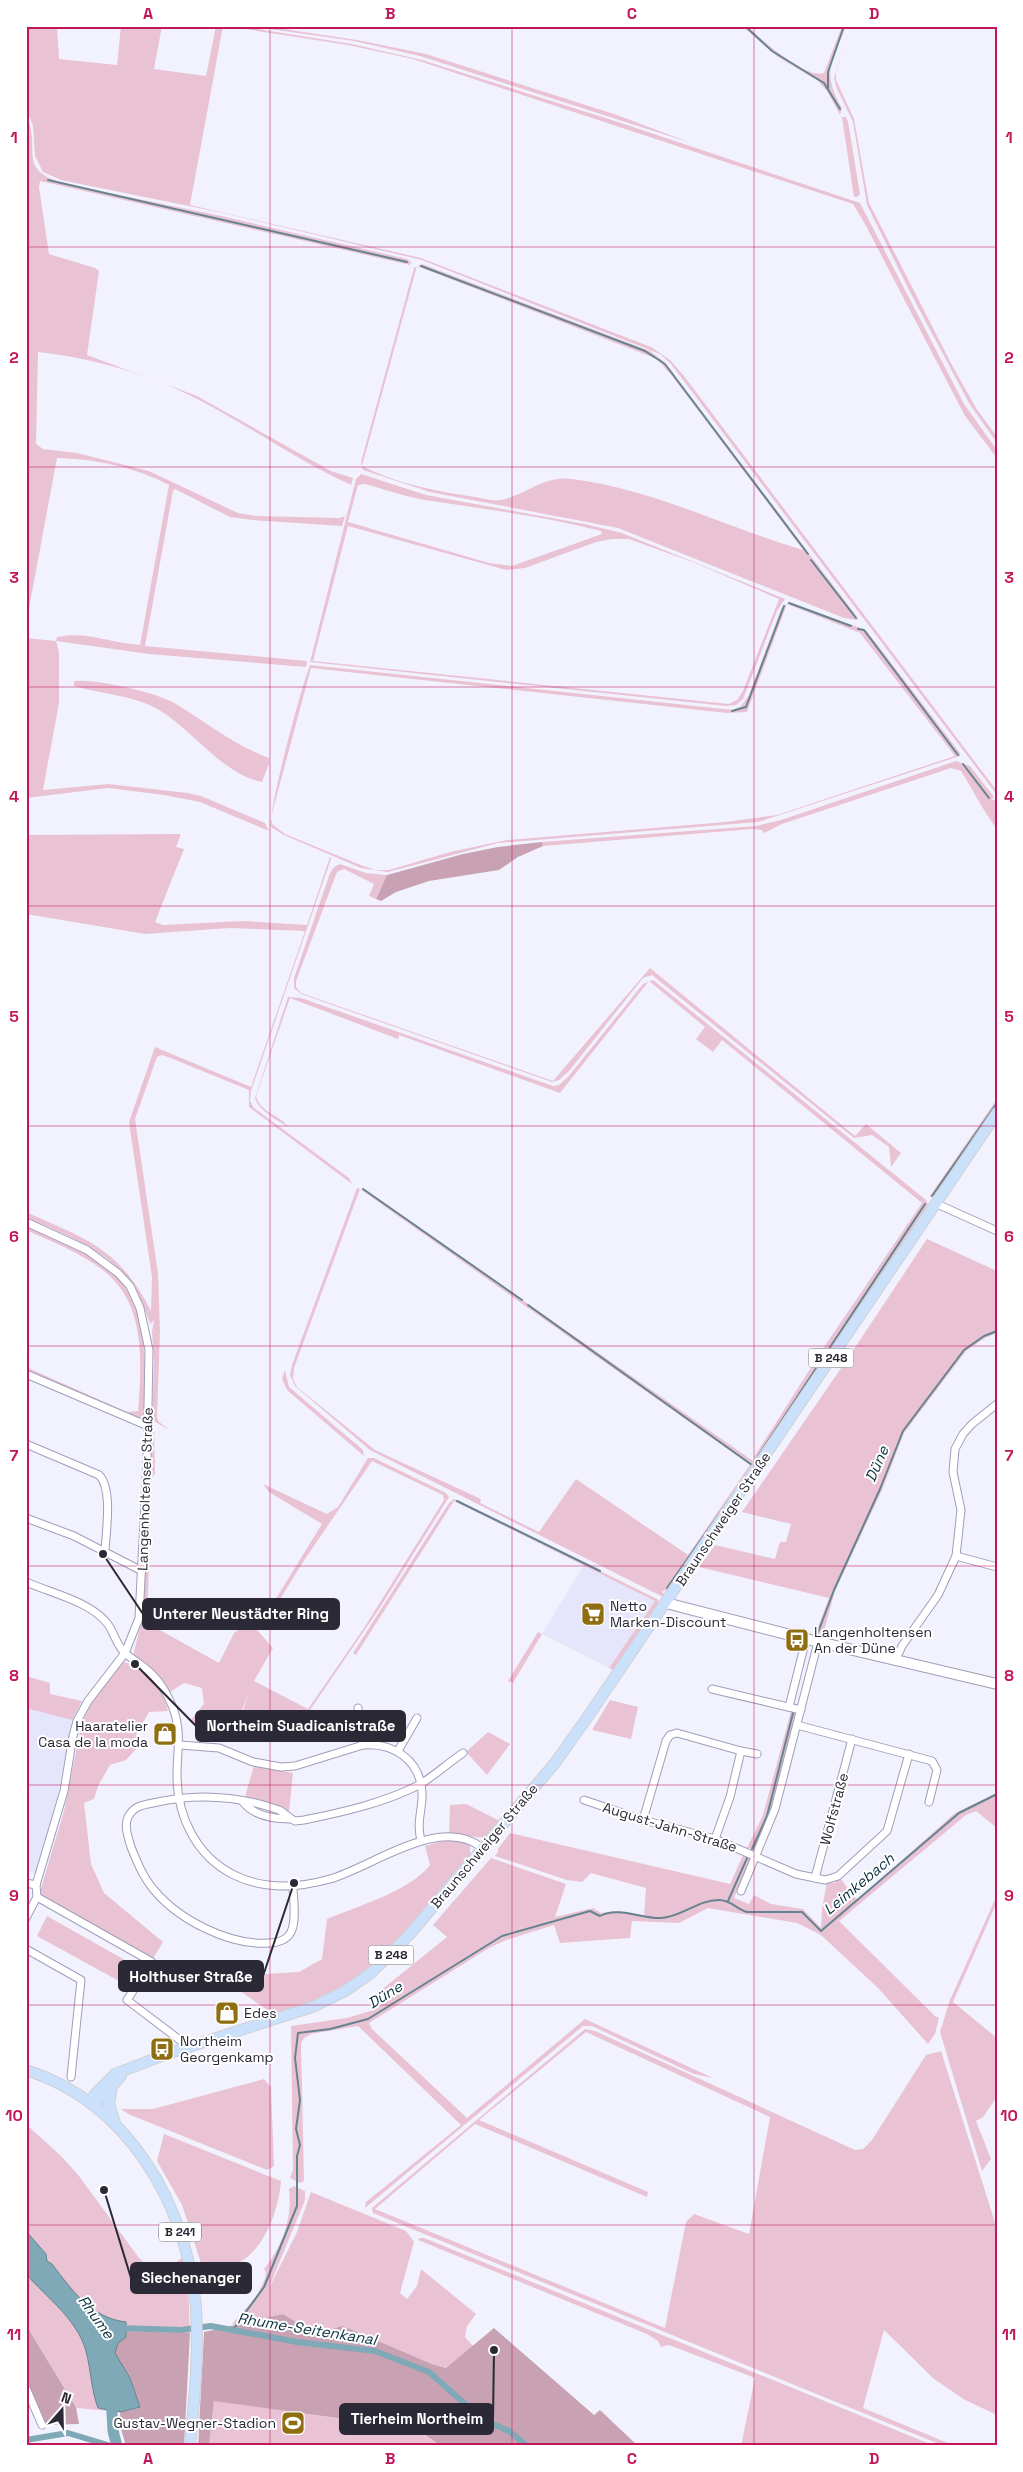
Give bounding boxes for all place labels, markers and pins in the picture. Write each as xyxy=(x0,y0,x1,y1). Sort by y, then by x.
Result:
place label: Netto Marken-Discount xyxy=(610,1597,726,1631)
callout: Unterer Neustädter Ring xyxy=(143,1599,339,1629)
supermarket icon: Netto Marken-Discount xyxy=(580,1601,606,1627)
place label: Langenholtensen An der Düne xyxy=(814,1623,932,1657)
bus stop icon: Langenholtensen An der Düne xyxy=(784,1627,810,1653)
callout: Northeim Suadicanistraße xyxy=(196,1711,405,1741)
place label: Haaratelier Casa de la moda xyxy=(38,1717,148,1751)
shop icon: Haaratelier Casa de la moda xyxy=(152,1721,178,1747)
callout: Holthuser Straße xyxy=(119,1961,263,1991)
shop icon: Edes xyxy=(214,2000,240,2026)
place label: Edes xyxy=(244,2004,277,2022)
place label: Northeim Georgenkamp xyxy=(180,2032,274,2066)
bus stop icon: Northeim Georgenkamp xyxy=(149,2036,175,2062)
callout: Siechenanger xyxy=(131,2263,251,2293)
callout: Tierheim Northeim xyxy=(340,2404,493,2434)
sports icon: Gustav-Wegner-Stadion xyxy=(280,2410,306,2436)
place label: Gustav-Wegner-Stadion xyxy=(113,2414,276,2432)

